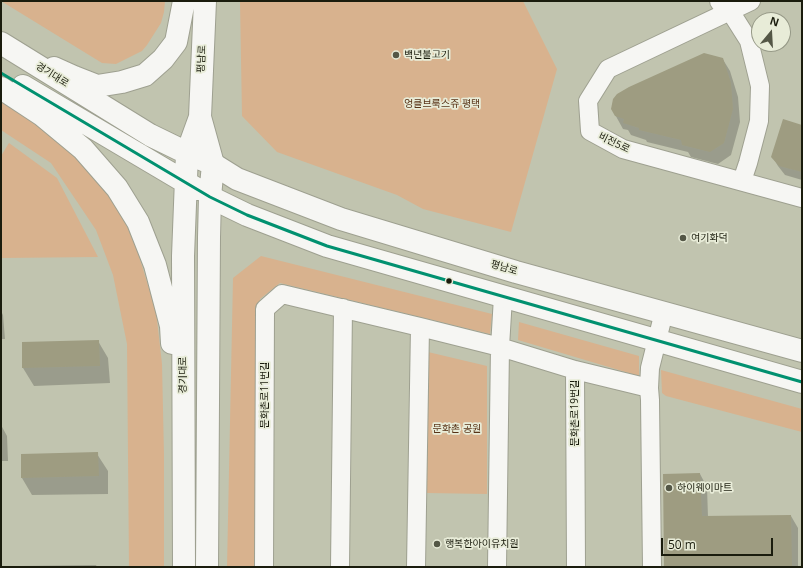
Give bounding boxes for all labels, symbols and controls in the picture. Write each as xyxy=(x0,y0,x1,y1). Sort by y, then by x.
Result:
north arrow xyxy=(751,12,791,52)
text: N xyxy=(768,13,781,30)
street label: 평남로 xyxy=(195,45,209,73)
place label: 백년불고기 xyxy=(404,49,450,61)
marker: 백년불고기 xyxy=(391,50,401,60)
street label: 경기대로 xyxy=(33,60,71,90)
park label: 엉클브룩스쥬 평택 xyxy=(404,98,480,110)
street label: 비전5로 xyxy=(596,130,632,156)
place label: 여기화덕 xyxy=(691,232,728,244)
marker: 여기화덕 xyxy=(678,233,688,243)
street label: 평남로 xyxy=(489,258,519,278)
unlabelled marker xyxy=(444,276,454,286)
street label: 경기대로 xyxy=(177,357,189,393)
street label: 문화촌로11번길 xyxy=(259,362,271,428)
street label: 문화촌로19번길 xyxy=(569,380,581,446)
park label: 문화촌 공원 xyxy=(433,423,481,435)
place label: 하이웨이마트 xyxy=(677,482,732,494)
marker: 하이웨이마트 xyxy=(664,483,674,493)
scale bar xyxy=(663,530,775,556)
text: 50 m xyxy=(668,536,696,553)
place label: 행복한아이유치원 xyxy=(445,538,519,550)
marker: 행복한아이유치원 xyxy=(432,539,442,549)

